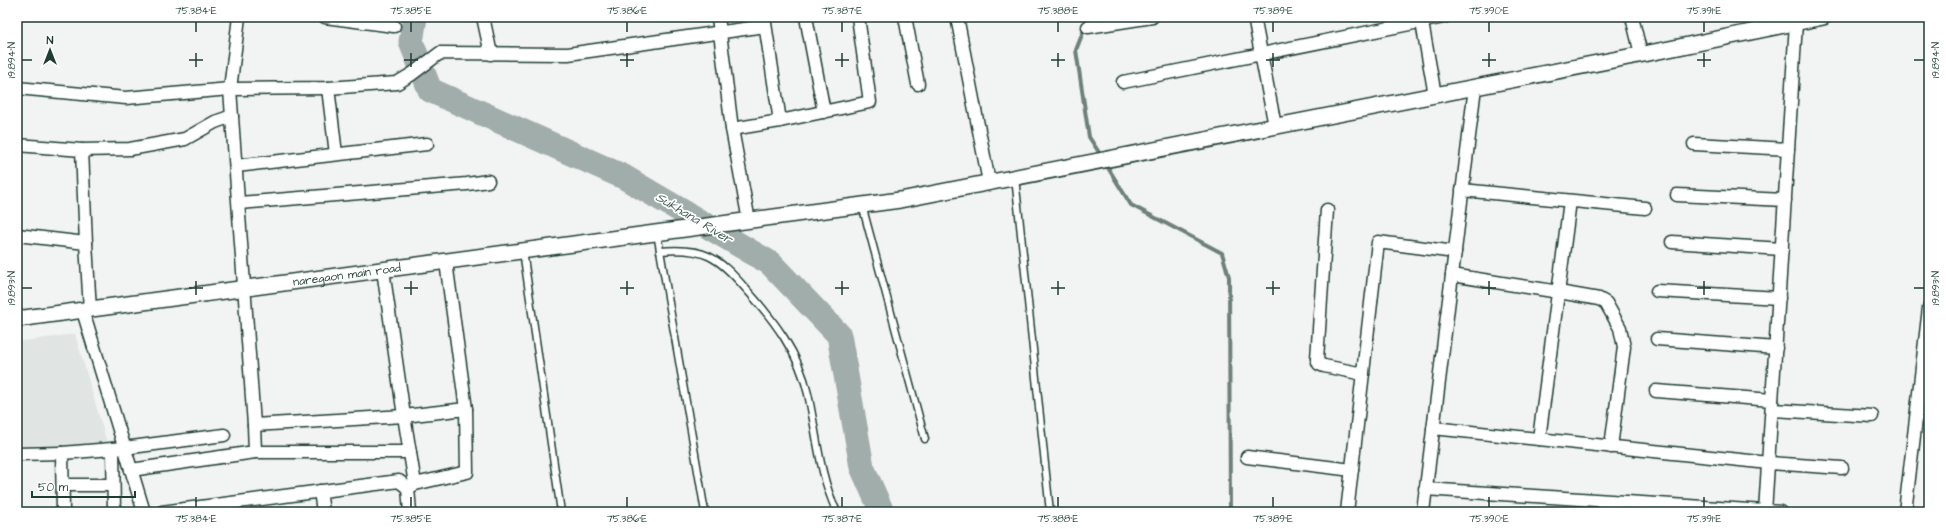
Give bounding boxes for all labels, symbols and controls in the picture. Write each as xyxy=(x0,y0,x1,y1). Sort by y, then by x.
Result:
text: 75.384°E xyxy=(175,4,217,18)
text: 75.385°E xyxy=(390,4,432,18)
text: 75.386°E xyxy=(607,4,647,18)
text: 75.387°E xyxy=(822,4,862,18)
text: 75.388°E xyxy=(1038,4,1078,18)
text: 75.389°E xyxy=(1253,4,1293,18)
text: 75.390°E xyxy=(1469,4,1509,18)
text: 75.391°E xyxy=(1687,4,1721,18)
north arrow xyxy=(30,30,70,70)
text: N xyxy=(47,33,54,48)
text: 19.894°N xyxy=(5,42,19,78)
text: 19.894°N xyxy=(1929,42,1943,78)
water label: Sukhana River xyxy=(652,188,737,249)
street label: naregaon main road xyxy=(292,259,402,290)
text: 19.893°N xyxy=(5,271,19,305)
text: 19.893°N xyxy=(1929,271,1943,305)
scale bar xyxy=(32,473,135,499)
text: 50 m xyxy=(38,479,69,496)
text: 75.384°E xyxy=(175,512,217,526)
text: 75.385°E xyxy=(390,512,432,526)
text: 75.386°E xyxy=(607,512,647,526)
text: 75.387°E xyxy=(822,512,862,526)
text: 75.388°E xyxy=(1038,512,1078,526)
text: 75.389°E xyxy=(1253,512,1293,526)
text: 75.390°E xyxy=(1469,512,1509,526)
text: 75.391°E xyxy=(1687,512,1721,526)

